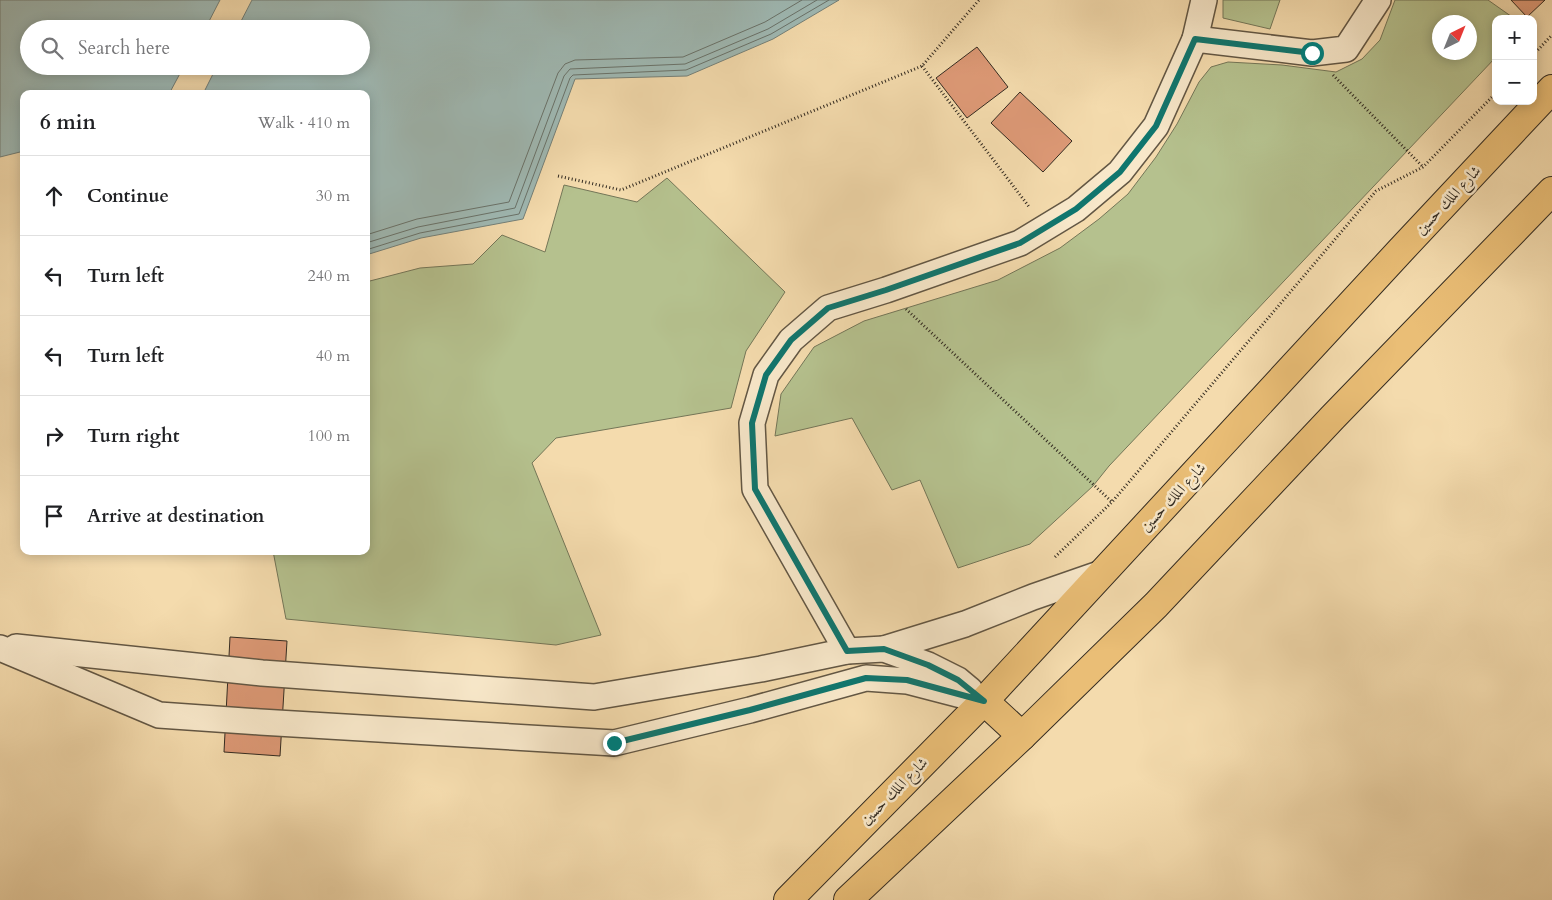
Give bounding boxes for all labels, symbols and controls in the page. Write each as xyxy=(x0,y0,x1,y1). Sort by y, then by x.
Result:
north arrow xyxy=(1432,15,1477,60)
map controls xyxy=(1492,15,1537,105)
button: + xyxy=(1492,15,1537,60)
search box xyxy=(20,20,370,75)
icon: search xyxy=(38,34,66,62)
text: Search here xyxy=(78,35,170,61)
route start xyxy=(1301,42,1324,65)
button: − xyxy=(1492,60,1537,105)
text: 6 min xyxy=(40,108,96,137)
text: Walk · 410 m xyxy=(258,112,350,134)
street label: شارع الملك حسين xyxy=(1411,161,1487,241)
icon: ahead xyxy=(40,182,68,210)
text: Continue xyxy=(87,183,169,209)
text: 30 m xyxy=(316,185,350,207)
icon: left xyxy=(40,262,68,290)
text: Turn left xyxy=(87,263,164,289)
text: 240 m xyxy=(308,265,350,287)
icon: left xyxy=(40,342,68,370)
text: Turn left xyxy=(87,343,164,369)
text: 40 m xyxy=(316,345,350,367)
icon: right xyxy=(40,422,68,450)
text: Turn right xyxy=(87,423,179,449)
text: 100 m xyxy=(308,425,350,447)
street label: شارع الملك حسين xyxy=(1136,458,1212,538)
icon: arrive xyxy=(40,502,68,530)
text: Arrive at destination xyxy=(87,503,264,529)
route end xyxy=(603,732,626,755)
street label: شارع الملك حسين xyxy=(856,753,934,831)

